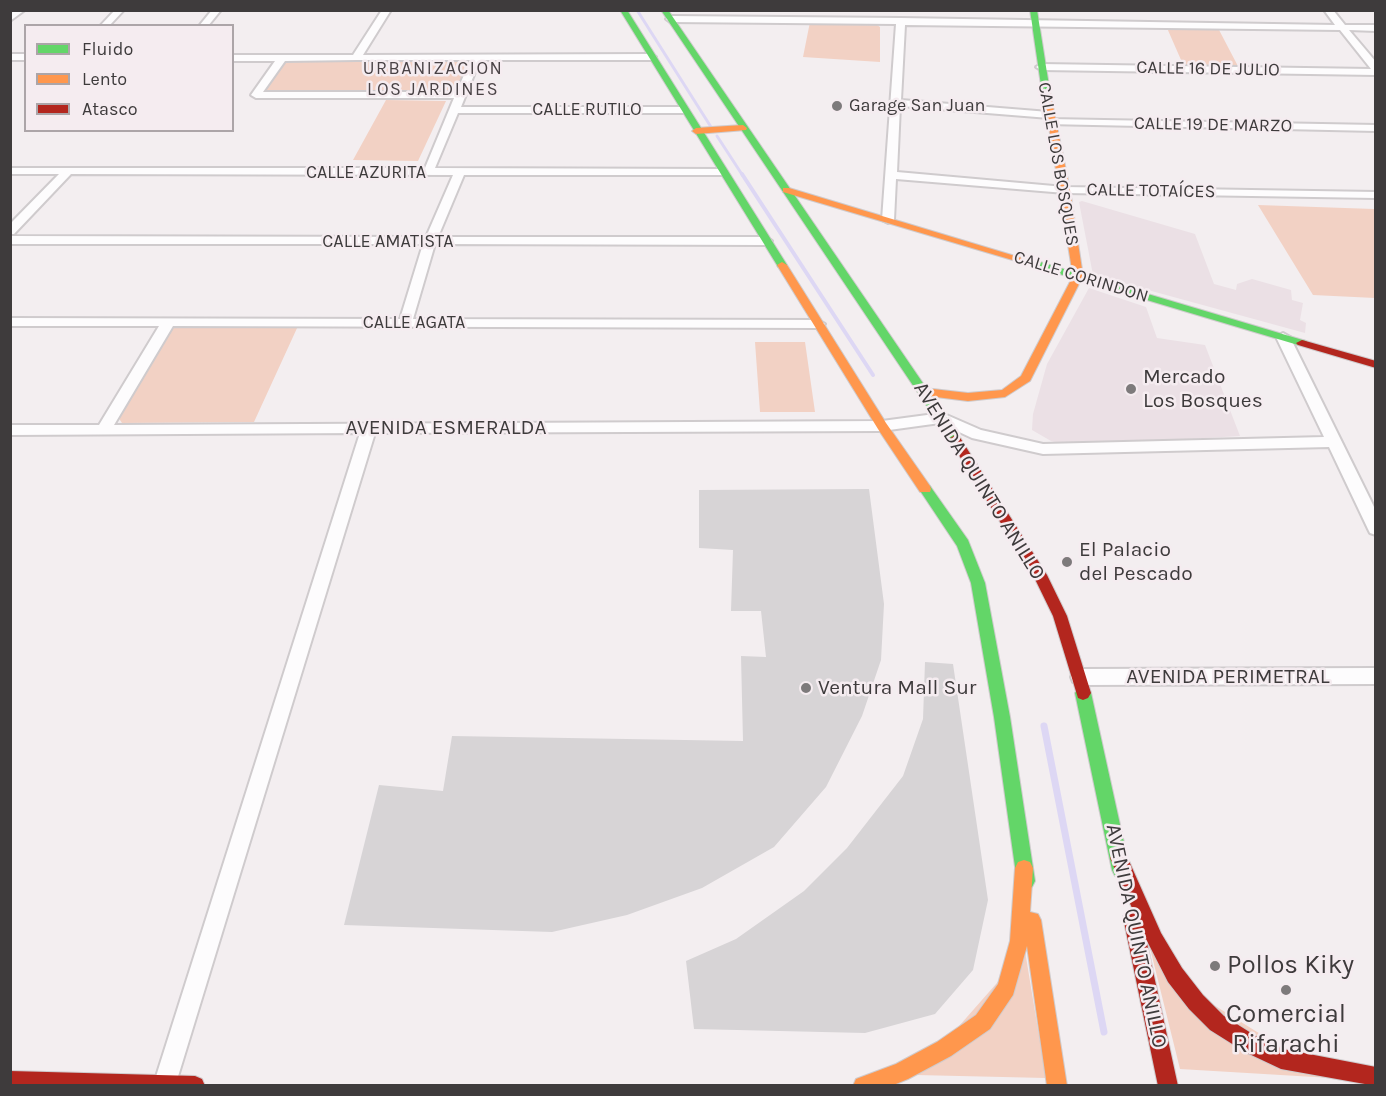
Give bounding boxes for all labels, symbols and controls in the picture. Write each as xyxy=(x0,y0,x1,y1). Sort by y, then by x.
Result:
legend xyxy=(24,24,234,132)
text: Fluido xyxy=(82,38,133,60)
street label: CALLE 16 DE JULIO xyxy=(1136,57,1280,81)
district label: URBANIZACION LOS JARDINES xyxy=(363,58,503,100)
text: Lento xyxy=(82,68,127,90)
street label: CALLE LOS BOSQUES xyxy=(1033,80,1083,248)
place label: Garage San Juan xyxy=(849,95,985,117)
text: Atasco xyxy=(82,98,138,120)
street label: CALLE RUTILO xyxy=(532,99,642,121)
marker: Garage San Juan xyxy=(830,99,844,113)
street label: CALLE 19 DE MARZO xyxy=(1134,113,1292,137)
street label: CALLE AZURITA xyxy=(306,162,426,184)
street label: CALLE TOTAÍCES xyxy=(1086,179,1216,203)
street label: CALLE AMATISTA xyxy=(322,231,454,253)
street label: CALLE CORINDON xyxy=(1011,246,1151,308)
street label: CALLE AGATA xyxy=(363,312,465,334)
place label: Mercado Los Bosques xyxy=(1143,364,1263,414)
street label: AVENIDA QUINTO ANILLO xyxy=(908,377,1050,585)
marker: Mercado Los Bosques xyxy=(1124,382,1138,396)
street label: AVENIDA ESMERALDA xyxy=(345,415,547,441)
place label: El Palacio del Pescado xyxy=(1079,537,1193,587)
marker: El Palacio del Pescado xyxy=(1060,555,1074,569)
street label: AVENIDA PERIMETRAL xyxy=(1126,664,1330,690)
place label: Ventura Mall Sur xyxy=(818,675,976,701)
marker: Ventura Mall Sur xyxy=(799,681,813,695)
street label: AVENIDA QUINTO ANILLO xyxy=(1100,822,1172,1050)
place label: Pollos Kiky xyxy=(1227,950,1354,982)
marker: Pollos Kiky xyxy=(1208,959,1222,973)
marker: Comercial Rifarachi xyxy=(1279,983,1293,997)
place label: Comercial Rifarachi xyxy=(1226,999,1346,1060)

